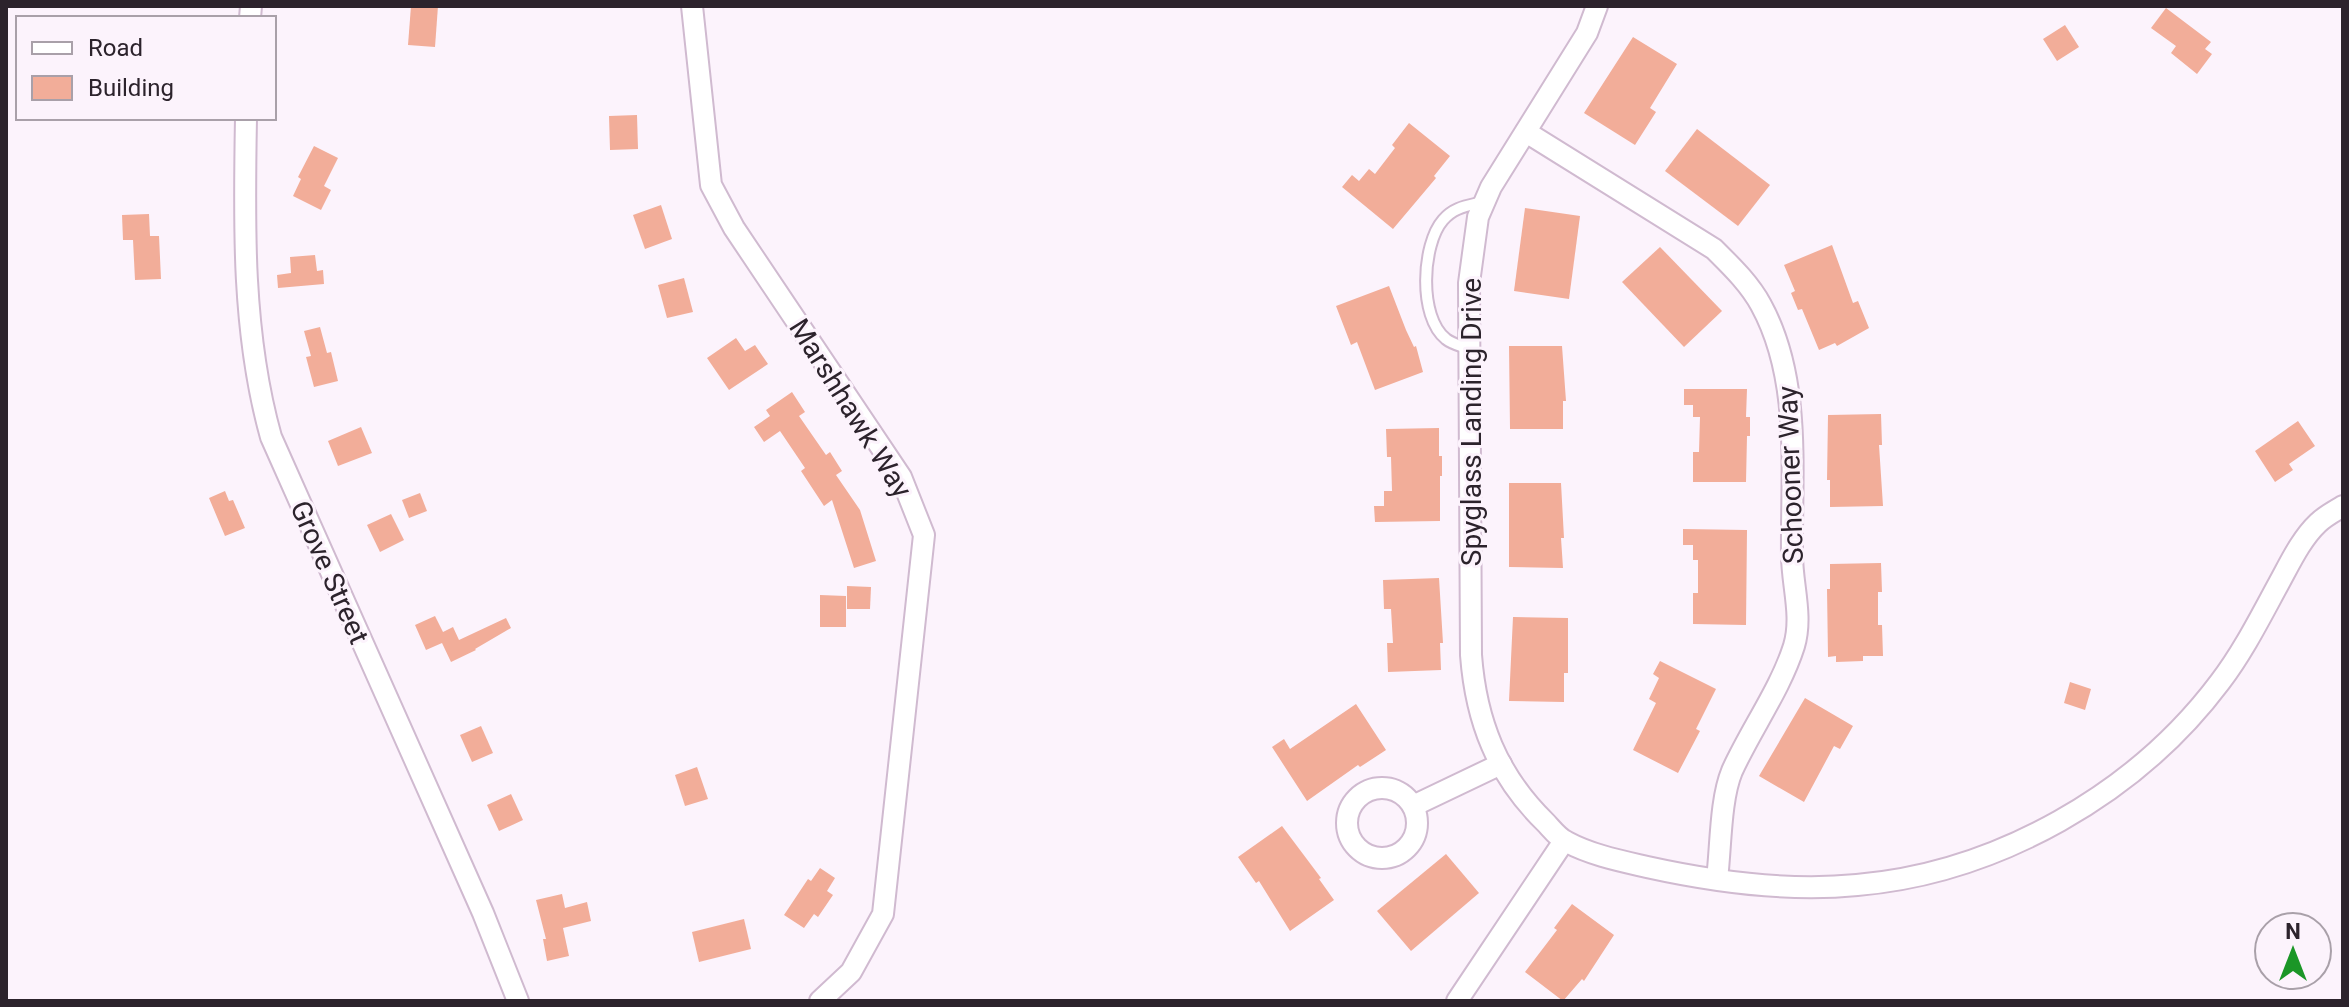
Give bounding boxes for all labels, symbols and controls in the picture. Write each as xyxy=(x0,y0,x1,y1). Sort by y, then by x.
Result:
legend xyxy=(16,16,276,120)
text: Road xyxy=(88,34,143,62)
text: Building xyxy=(88,74,174,102)
street label: Spyglass Landing Drive xyxy=(1455,278,1488,566)
street label: Marshhawk Way xyxy=(782,313,919,504)
street label: Schooner Way xyxy=(1771,385,1810,565)
street label: Grove Street xyxy=(283,496,376,649)
north arrow xyxy=(2253,911,2333,991)
text: N xyxy=(2285,919,2301,944)

